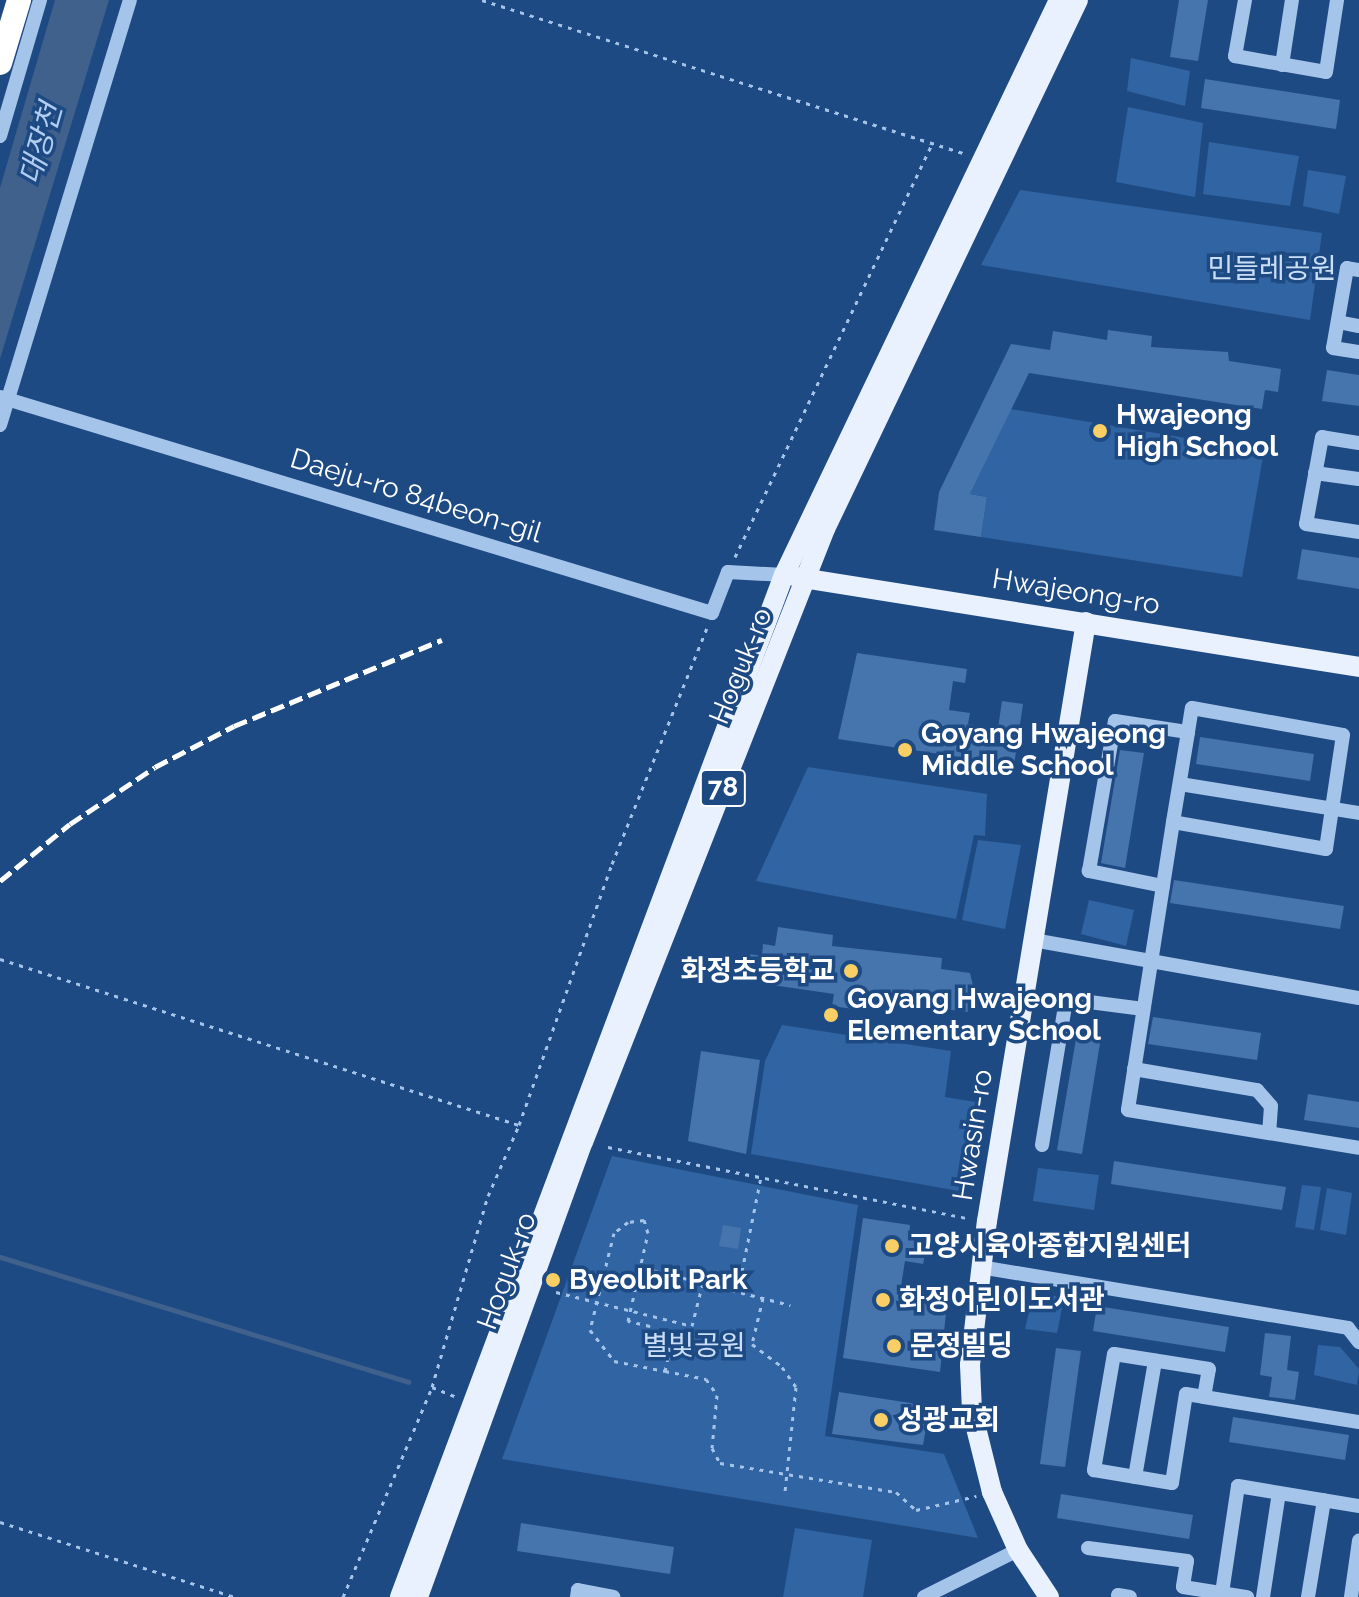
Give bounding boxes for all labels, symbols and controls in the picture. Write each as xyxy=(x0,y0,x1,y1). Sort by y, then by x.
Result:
water label: 대장천 xyxy=(12,99,70,189)
park label: 민들레공원 xyxy=(1208,252,1336,286)
place label: Hwajeong High School xyxy=(1116,398,1278,464)
marker: Hwajeong High School xyxy=(1091,422,1109,440)
street label: Daeju-ro 84beon-gil xyxy=(286,442,546,550)
street label: Hwajeong-ro xyxy=(990,562,1162,622)
street label: Hoguk-ro xyxy=(702,603,780,729)
place label: Goyang Hwajeong Middle School xyxy=(921,717,1166,783)
marker: Goyang Hwajeong Middle School xyxy=(896,741,914,759)
road number: 78 xyxy=(699,766,747,810)
place label: 화정초등학교 xyxy=(680,954,835,988)
marker: 화정초등학교 xyxy=(842,962,860,980)
place label: Goyang Hwajeong Elementary School xyxy=(847,982,1102,1048)
marker: Goyang Hwajeong Elementary School xyxy=(822,1006,840,1024)
street label: Hwasin-ro xyxy=(946,1067,1000,1203)
street label: Hoguk-ro xyxy=(470,1208,544,1334)
place label: 고양시육아종합지원센터 xyxy=(908,1229,1191,1263)
marker: 고양시육아종합지원센터 xyxy=(883,1237,901,1255)
place label: Byeolbit Park xyxy=(569,1263,748,1297)
marker: Byeolbit Park xyxy=(544,1271,562,1289)
place label: 화정어린이도서관 xyxy=(899,1283,1105,1317)
marker: 화정어린이도서관 xyxy=(874,1291,892,1309)
park label: 별빛공원 xyxy=(642,1329,746,1363)
place label: 문정빌딩 xyxy=(910,1329,1013,1363)
marker: 문정빌딩 xyxy=(885,1337,903,1355)
place label: 성광교회 xyxy=(897,1403,1000,1437)
marker: 성광교회 xyxy=(872,1411,890,1429)

